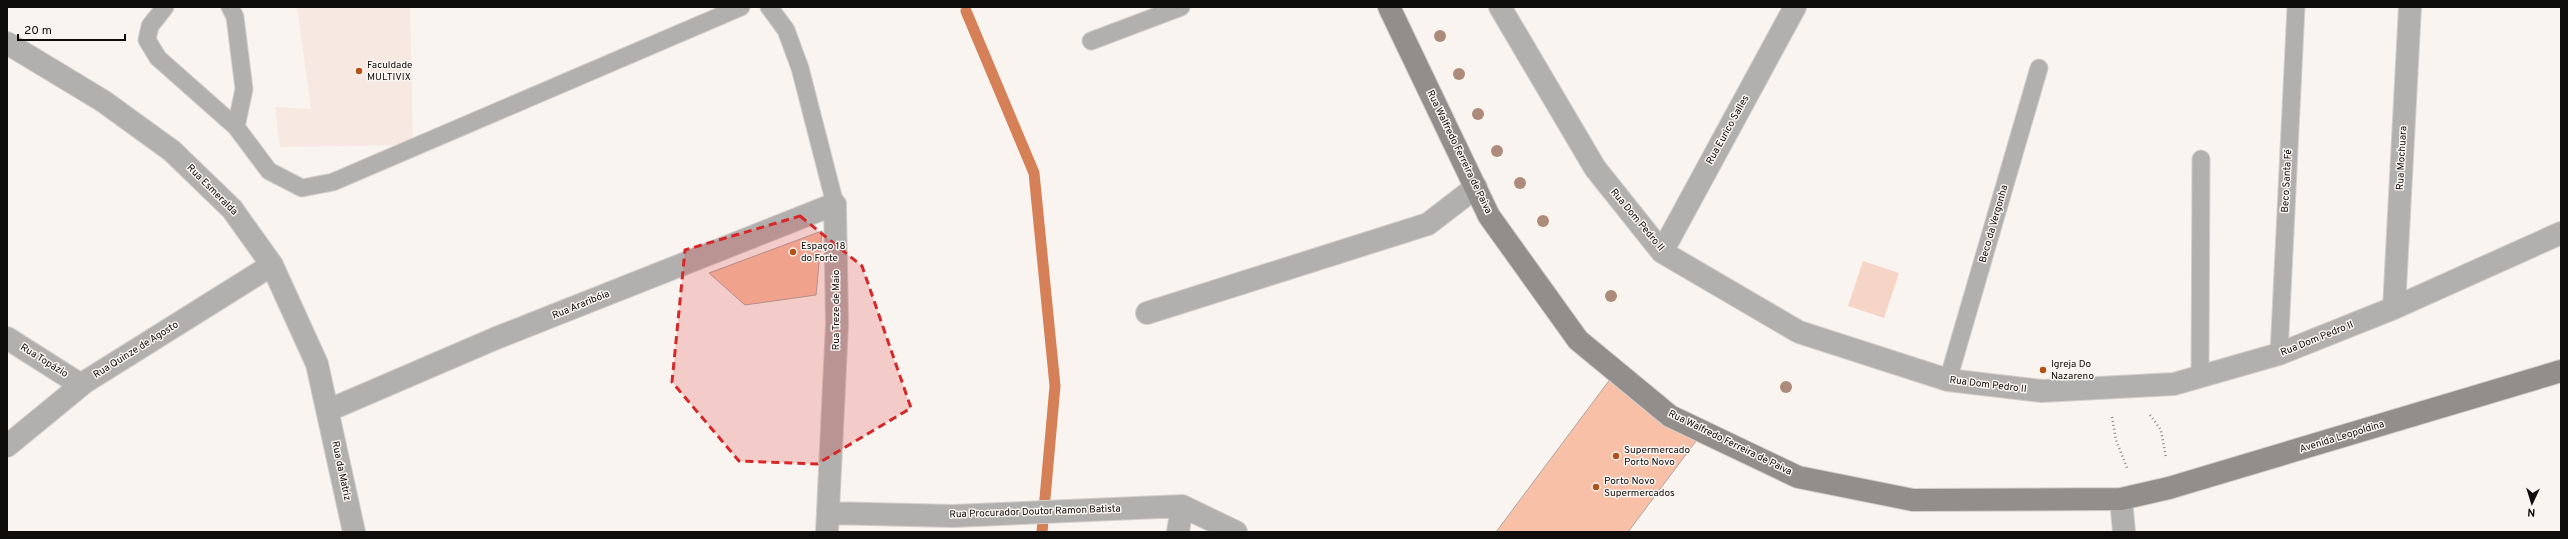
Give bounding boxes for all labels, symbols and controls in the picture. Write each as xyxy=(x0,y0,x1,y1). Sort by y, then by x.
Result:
scale bar xyxy=(18,16,125,42)
text: 20 m xyxy=(24,23,52,39)
place label: Faculdade MULTIVIX xyxy=(367,59,412,84)
marker: Faculdade MULTIVIX xyxy=(354,66,364,76)
street label: Rua Walfredo Ferreira de Paiva xyxy=(1423,88,1495,216)
street label: Rua Eurico Salles xyxy=(1704,93,1753,167)
street label: Rua Mochuara xyxy=(2394,126,2410,190)
street label: Beco Santa Fé xyxy=(2279,149,2295,213)
street label: Rua Esmeralda xyxy=(184,162,240,218)
street label: Beco da Vergonha xyxy=(1977,184,2011,264)
street label: Rua Dom Pedro II xyxy=(1607,186,1667,254)
place label: Espaço 18 do Forte xyxy=(801,240,846,265)
marker: Espaço 18 do Forte xyxy=(788,247,798,257)
street label: Rua Treze de Maio xyxy=(830,269,843,350)
street label: Rua Araribóia xyxy=(550,288,612,322)
street label: Rua Quinze de Agosto xyxy=(91,318,181,382)
street label: Rua Dom Pedro II xyxy=(2279,318,2355,360)
street label: Rua Topázio xyxy=(18,341,71,381)
place label: Igreja Do Nazareno xyxy=(2051,358,2094,383)
marker: Igreja Do Nazareno xyxy=(2038,365,2048,375)
street label: Rua Dom Pedro II xyxy=(1949,374,2027,396)
street label: Rua Walfredo Ferreira de Paiva xyxy=(1666,407,1794,479)
street label: Avenida Leopoldina xyxy=(2298,418,2386,456)
street label: Rua da Matriz xyxy=(328,440,354,502)
place label: Supermercado Porto Novo xyxy=(1624,444,1690,469)
marker: Supermercado Porto Novo xyxy=(1611,451,1621,461)
place label: Porto Novo Supermercados xyxy=(1604,475,1675,500)
marker: Porto Novo Supermercados xyxy=(1591,482,1601,492)
north arrow xyxy=(2512,483,2552,523)
street label: Rua Procurador Doutor Ramon Batista xyxy=(949,503,1121,521)
text: N xyxy=(2527,505,2536,519)

